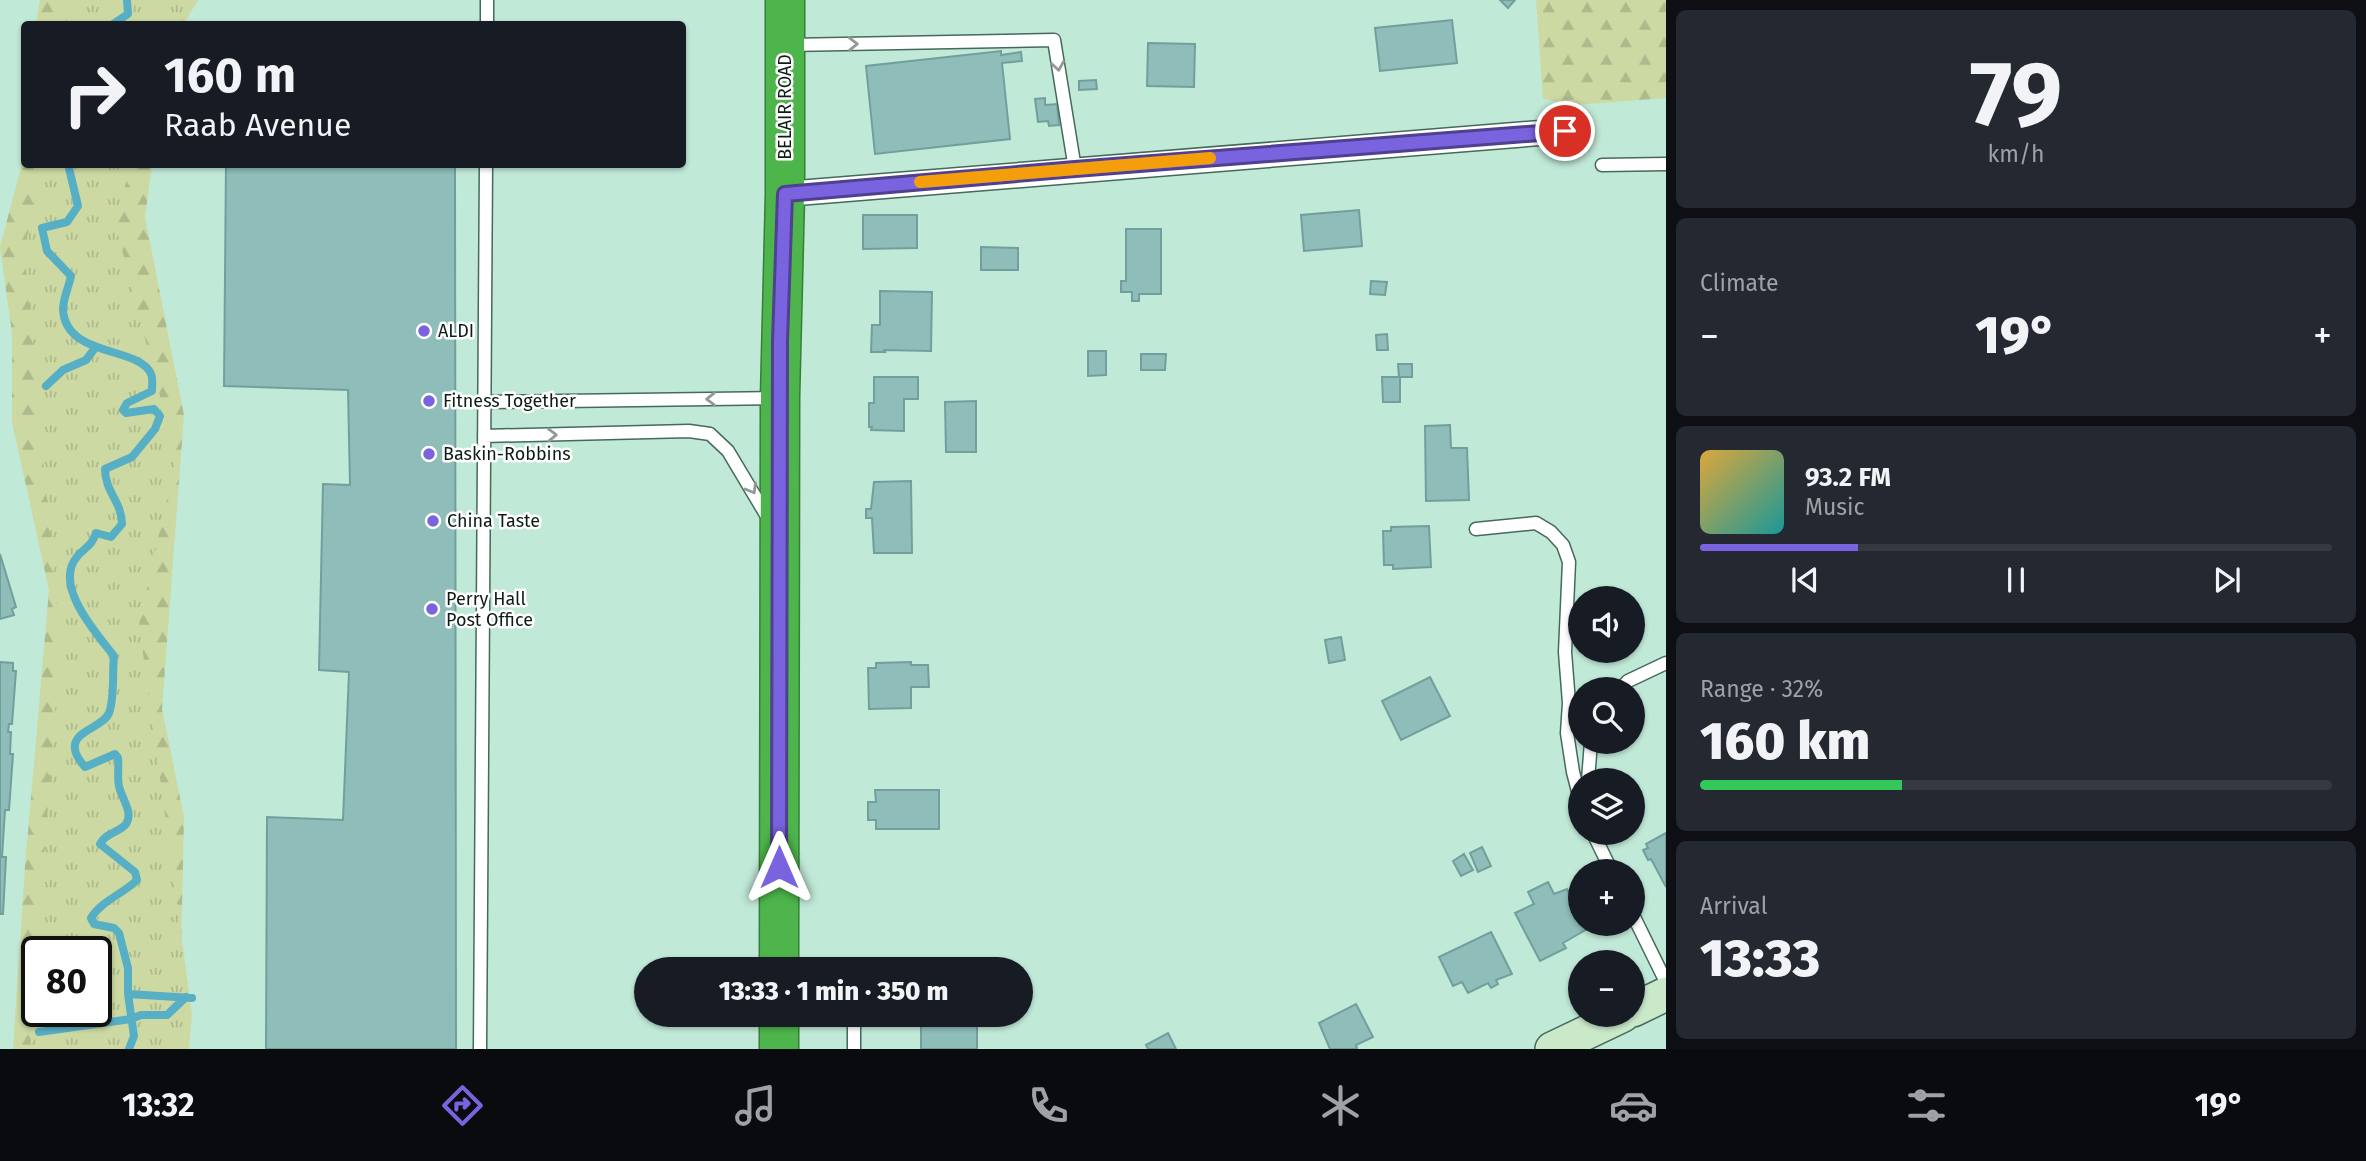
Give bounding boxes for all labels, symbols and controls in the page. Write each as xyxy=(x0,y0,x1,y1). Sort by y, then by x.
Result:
one-way arrow xyxy=(848,36,859,52)
text: 79 xyxy=(1970,40,2062,149)
text: 160 m xyxy=(164,46,296,105)
icon: right xyxy=(49,49,140,140)
street label: BELAIR ROAD xyxy=(774,54,796,160)
one-way arrow xyxy=(1050,60,1065,72)
pin xyxy=(1535,101,1595,161)
text: Raab Avenue xyxy=(164,106,351,144)
icon: arrive xyxy=(1546,112,1584,150)
text: km/h xyxy=(1988,140,2044,168)
text: Climate xyxy=(1700,269,1779,297)
text: 19° xyxy=(1975,304,2057,367)
text: − xyxy=(1700,313,1719,359)
text: + xyxy=(2313,313,2332,359)
place label: ALDI xyxy=(438,320,474,342)
marker: ALDI xyxy=(416,323,432,339)
place label: Fitness Together xyxy=(443,390,576,412)
one-way arrow xyxy=(706,391,717,406)
marker: Fitness Together xyxy=(421,393,437,409)
one-way arrow xyxy=(547,427,558,442)
place label: Baskin-Robbins xyxy=(443,443,571,465)
marker: Baskin-Robbins xyxy=(421,446,437,462)
text: 93.2 FM xyxy=(1805,462,1891,493)
one-way arrow xyxy=(744,482,757,495)
text: Music xyxy=(1805,493,1865,521)
place label: China Taste xyxy=(447,510,540,532)
marker: China Taste xyxy=(425,513,441,529)
icon: previous xyxy=(1786,561,1824,599)
icon: pause xyxy=(1997,561,2035,599)
icon: next xyxy=(2208,561,2246,599)
map controls xyxy=(1568,586,1645,1027)
button: sound xyxy=(1568,586,1645,663)
place label: Perry Hall Post Office xyxy=(446,588,533,631)
marker: Perry Hall Post Office xyxy=(424,601,440,617)
text: Range · 32% xyxy=(1700,675,1823,703)
button: search xyxy=(1568,677,1645,754)
text: 160 km xyxy=(1700,710,1870,773)
button: layers xyxy=(1568,768,1645,845)
position arrow xyxy=(742,830,816,904)
button: + xyxy=(1568,859,1645,936)
text: Arrival xyxy=(1700,892,1767,920)
text: 13:33 xyxy=(1700,927,1820,990)
speed limit sign: 80 xyxy=(21,936,112,1027)
button: − xyxy=(1568,950,1645,1027)
text: 13:33 · 1 min · 350 m xyxy=(719,976,948,1007)
icon: directions xyxy=(438,1081,487,1130)
icon: music xyxy=(731,1081,780,1130)
icon: phone xyxy=(1024,1081,1073,1130)
icon: climate xyxy=(1316,1081,1365,1130)
icon: car xyxy=(1609,1081,1658,1130)
icon: filters xyxy=(1902,1081,1951,1130)
text: 13:32 xyxy=(122,1086,194,1124)
text: 19° xyxy=(2195,1086,2244,1124)

